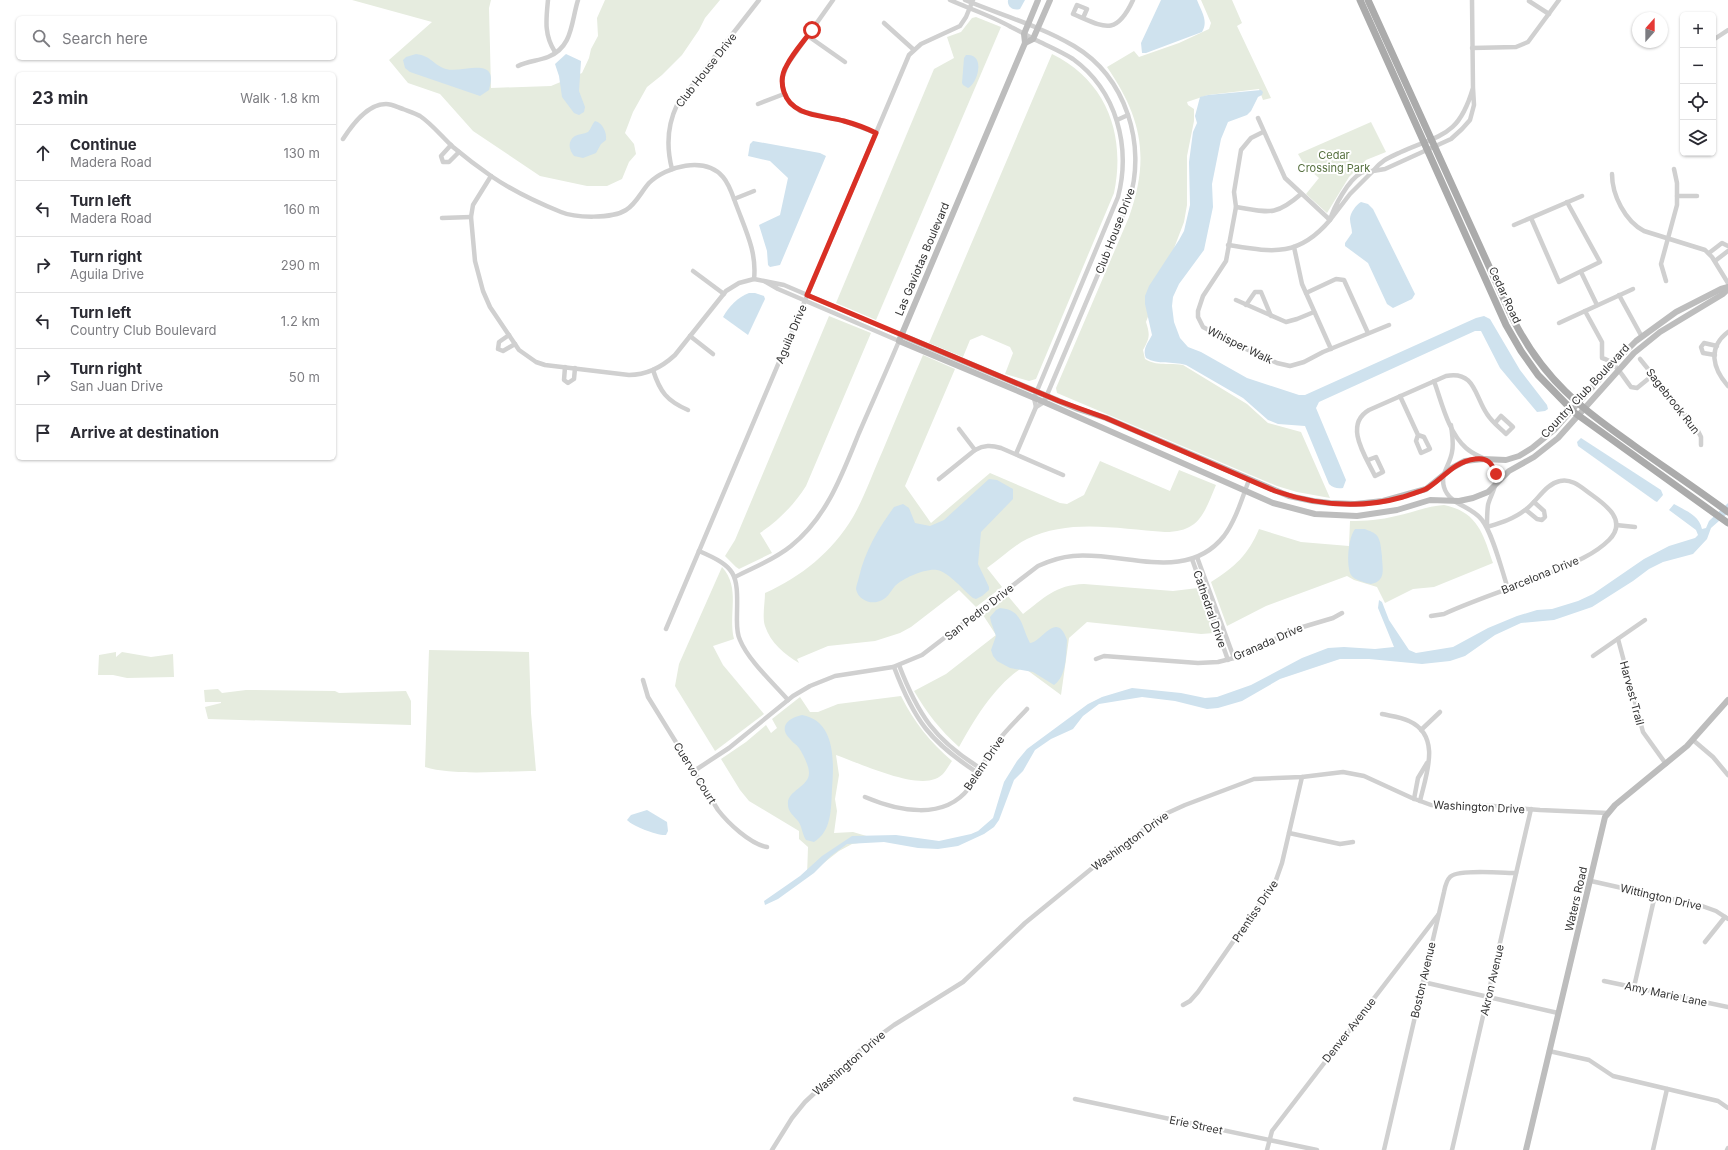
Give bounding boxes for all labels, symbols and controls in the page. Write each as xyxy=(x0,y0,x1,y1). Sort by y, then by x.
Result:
north arrow xyxy=(1632,12,1668,48)
map controls xyxy=(1680,12,1716,156)
button: + xyxy=(1680,12,1716,48)
search box xyxy=(16,16,336,60)
route start xyxy=(803,21,821,39)
icon: search xyxy=(30,27,52,49)
text: Search here xyxy=(62,29,148,48)
street label: Club House Drive xyxy=(672,30,740,110)
button: − xyxy=(1680,48,1716,84)
button: locate xyxy=(1680,84,1716,120)
text: 23 min xyxy=(32,88,88,108)
text: Walk · 1.8 km xyxy=(240,90,320,106)
button: layers xyxy=(1680,120,1716,156)
text: Continue xyxy=(70,135,137,154)
icon: ahead xyxy=(32,142,54,164)
text: 130 m xyxy=(283,145,320,161)
park label: Cedar Crossing Park xyxy=(1298,148,1370,175)
text: Madera Road xyxy=(70,154,152,170)
street label: Club House Drive xyxy=(1092,186,1138,276)
text: Turn left xyxy=(70,191,131,210)
icon: left xyxy=(32,198,54,220)
street label: Las Gaviotas Boulevard xyxy=(892,200,952,318)
text: 160 m xyxy=(283,201,320,217)
text: Madera Road xyxy=(70,210,152,226)
text: Turn right xyxy=(70,247,142,266)
icon: right xyxy=(32,254,54,276)
text: 290 m xyxy=(281,257,320,273)
street label: Cedar Road xyxy=(1486,264,1524,326)
text: Aguila Drive xyxy=(70,266,144,282)
street label: Aguila Drive xyxy=(772,302,810,366)
text: Turn left xyxy=(70,303,131,322)
icon: left xyxy=(32,310,54,332)
text: 1.2 km xyxy=(281,313,320,329)
text: Country Club Boulevard xyxy=(70,322,217,338)
street label: Whisper Walk xyxy=(1205,323,1275,367)
street label: Country Club Boulevard xyxy=(1538,341,1632,441)
text: Turn right xyxy=(70,359,142,378)
street label: Sagebrook Run xyxy=(1643,365,1703,437)
icon: right xyxy=(32,366,54,388)
text: 50 m xyxy=(289,369,320,385)
text: San Juan Drive xyxy=(70,378,163,394)
icon: arrive xyxy=(32,422,54,444)
text: Arrive at destination xyxy=(70,423,219,442)
route end xyxy=(1487,465,1505,483)
street label: Barcelona Drive xyxy=(1499,553,1581,597)
street label: Cathedral Drive xyxy=(1190,569,1230,649)
street label: San Pedro Drive xyxy=(942,581,1016,643)
street label: Granada Drive xyxy=(1231,620,1305,664)
street label: Harvest Trail xyxy=(1617,659,1647,727)
street label: Belem Drive xyxy=(961,733,1007,793)
street label: Cuervo Court xyxy=(671,740,720,807)
street label: Washington Drive xyxy=(1433,798,1525,816)
street label: Washington Drive xyxy=(1089,808,1171,874)
street label: Waters Road xyxy=(1562,865,1590,933)
street label: Prentiss Drive xyxy=(1229,877,1281,945)
street label: Wittington Drive xyxy=(1619,881,1703,913)
street label: Boston Avenue xyxy=(1407,940,1439,1020)
street label: Akron Avenue xyxy=(1477,943,1507,1017)
street label: Amy Marie Lane xyxy=(1623,978,1709,1010)
street label: Denver Avenue xyxy=(1319,995,1379,1065)
street label: Washington Drive xyxy=(810,1028,888,1098)
street label: Erie Street xyxy=(1168,1113,1224,1138)

